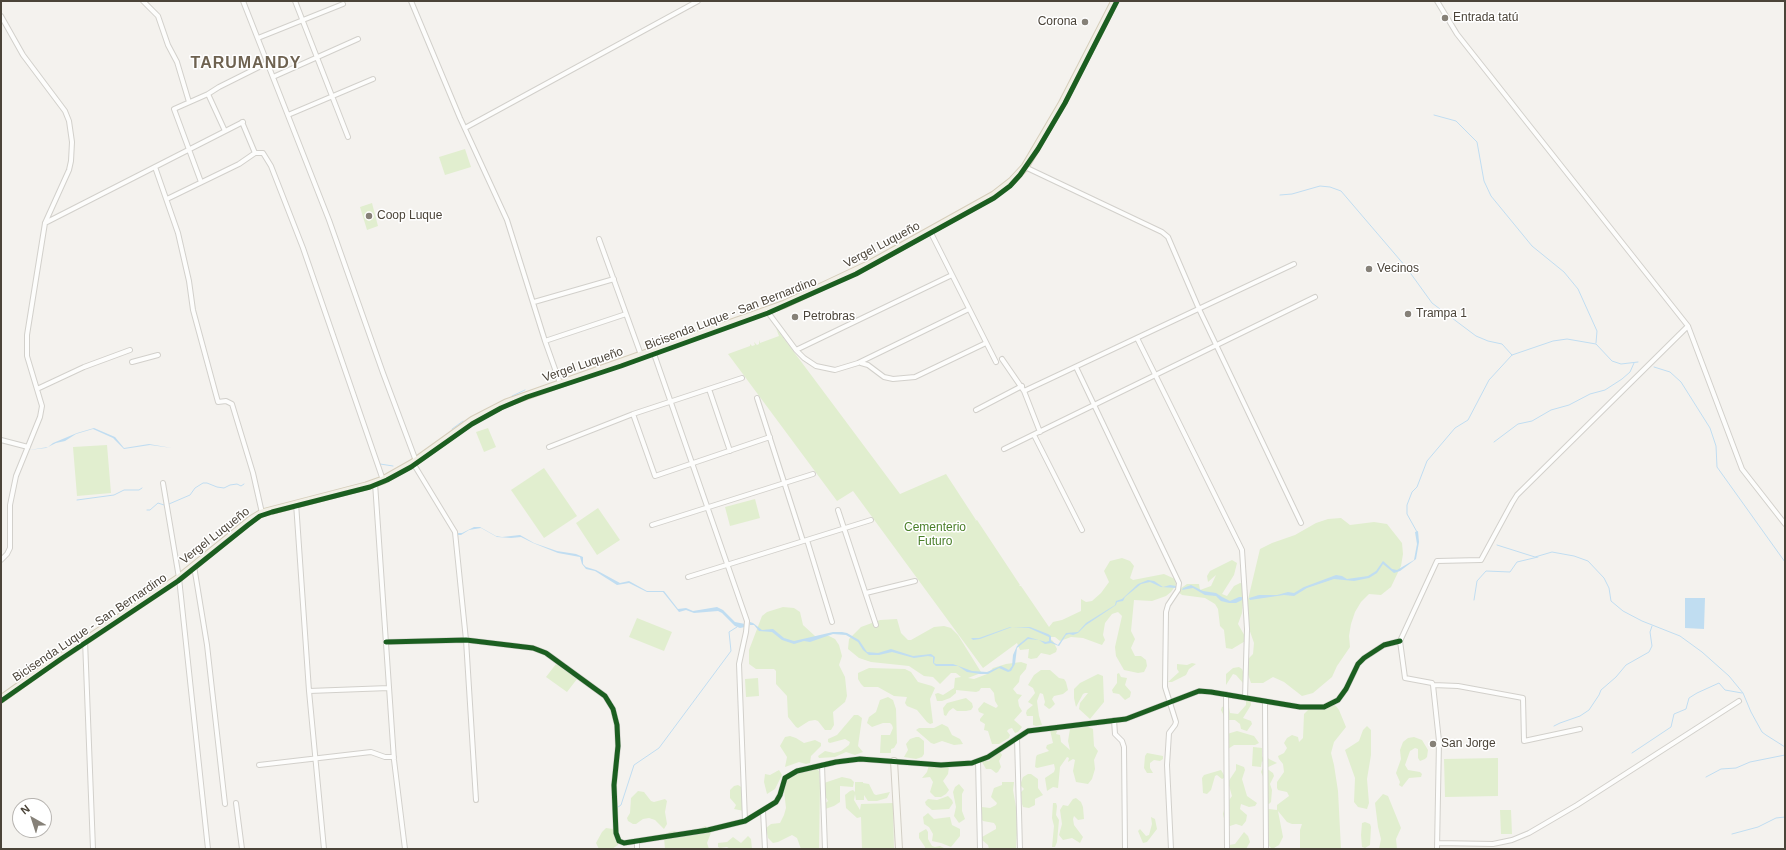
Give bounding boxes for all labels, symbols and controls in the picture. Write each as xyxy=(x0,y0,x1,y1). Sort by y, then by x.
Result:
place label: Entrada tatú xyxy=(1453,11,1518,25)
marker: Entrada tatú xyxy=(1440,13,1450,23)
place label: Corona xyxy=(1038,15,1077,29)
marker: Corona xyxy=(1080,17,1090,27)
district label: TARUMANDY xyxy=(191,54,301,74)
place label: Coop Luque xyxy=(377,209,442,223)
marker: Coop Luque xyxy=(364,211,374,221)
street label: Vergel Luqueño xyxy=(842,219,922,271)
place label: Vecinos xyxy=(1377,262,1419,276)
marker: Vecinos xyxy=(1364,264,1374,274)
street label: Bicisenda Luque - San Bernardino xyxy=(643,275,819,353)
place label: Trampa 1 xyxy=(1416,307,1467,321)
marker: Trampa 1 xyxy=(1403,309,1413,319)
place label: Petrobras xyxy=(803,310,855,324)
marker: Petrobras xyxy=(790,312,800,322)
street label: Vergel Luqueño xyxy=(541,345,625,385)
street label: Vergel Luqueño xyxy=(177,504,253,568)
park label: Cementerio Futuro xyxy=(904,521,966,549)
street label: Bicisenda Luque - San Bernardino xyxy=(10,571,170,685)
place label: San Jorge xyxy=(1441,737,1496,751)
marker: San Jorge xyxy=(1428,739,1438,749)
north arrow xyxy=(12,798,52,838)
text: N xyxy=(18,802,32,817)

